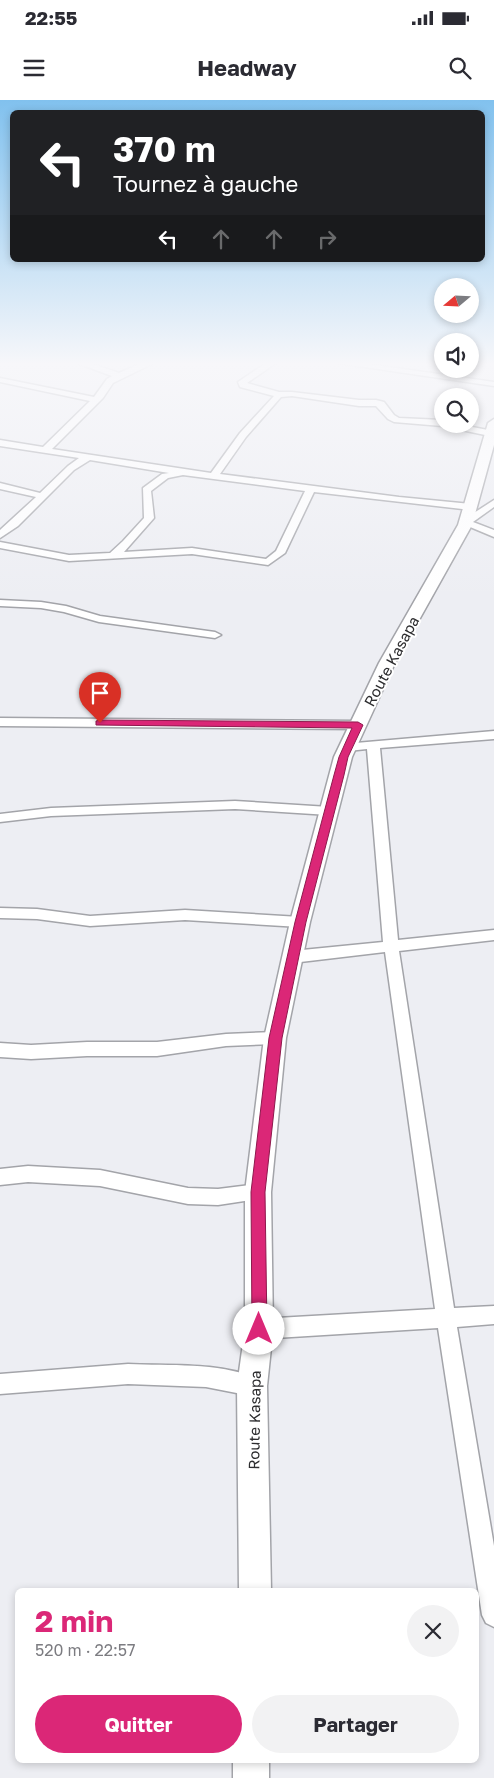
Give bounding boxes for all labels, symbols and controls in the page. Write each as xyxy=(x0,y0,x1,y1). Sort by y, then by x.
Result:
text: 22:55 xyxy=(25,6,77,29)
icon: menu xyxy=(20,54,48,82)
text: Headway xyxy=(197,54,297,81)
icon: search xyxy=(446,54,474,82)
text: 370 m xyxy=(113,128,216,170)
icon: left xyxy=(30,130,95,195)
text: Tournez à gauche xyxy=(113,170,298,197)
icon: left xyxy=(154,225,182,253)
icon: ahead xyxy=(207,225,235,253)
icon: ahead xyxy=(260,225,288,253)
icon: right xyxy=(313,225,341,253)
north arrow xyxy=(434,278,479,322)
map controls xyxy=(434,278,479,433)
button: sound xyxy=(434,333,479,378)
button: search xyxy=(434,388,479,433)
street label: Route Kasapa xyxy=(360,613,422,709)
pin xyxy=(79,672,121,723)
icon: arrive xyxy=(86,679,114,707)
position arrow xyxy=(232,1302,284,1354)
street label: Route Kasapa xyxy=(244,1370,264,1470)
text: 2 min xyxy=(35,1603,113,1639)
button: close xyxy=(407,1605,459,1657)
text: 520 m · 22:57 xyxy=(35,1640,136,1660)
button: Quitter xyxy=(35,1695,242,1753)
button: Partager xyxy=(252,1695,459,1753)

